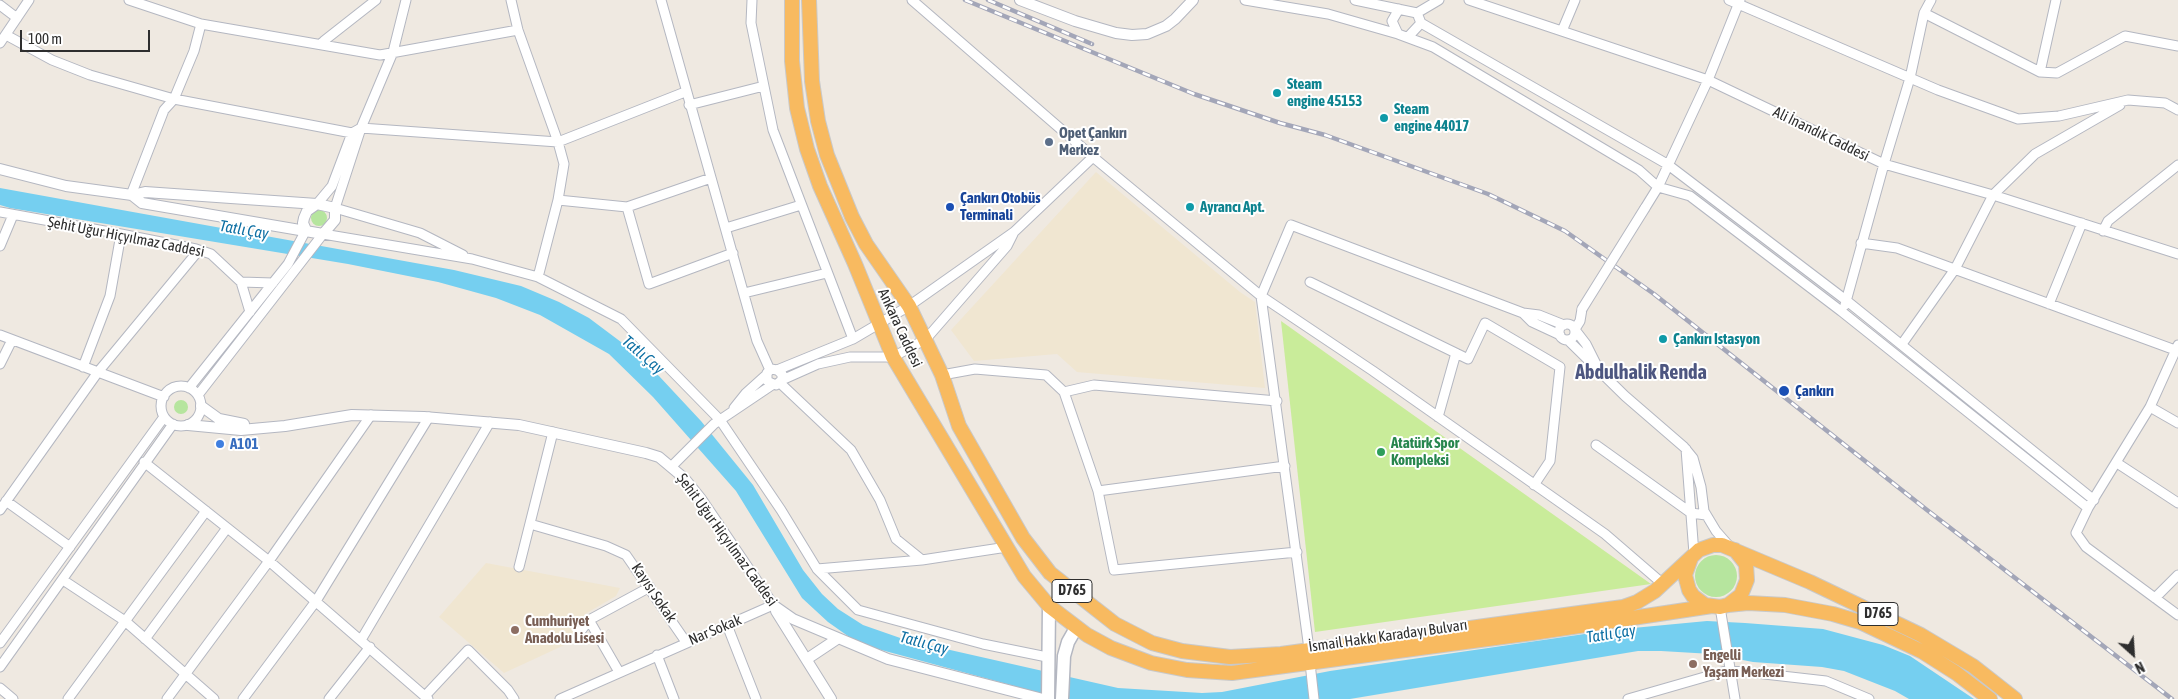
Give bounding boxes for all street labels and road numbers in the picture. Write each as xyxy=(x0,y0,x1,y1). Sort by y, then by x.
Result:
street label: Ali İnandık Caddesi xyxy=(1770,103,1872,165)
street label: Şehit Uğur Hiçyılmaz Caddesi xyxy=(46,213,206,261)
street label: Ankara Caddesi xyxy=(874,286,926,370)
street label: Şehit Uğur Hiçyılmaz Caddesi xyxy=(673,470,781,610)
street label: Kayısı Sokak xyxy=(628,560,680,626)
road number: D765 xyxy=(1052,580,1092,602)
road number: D765 xyxy=(1858,602,1898,626)
street label: Nar Sokak xyxy=(686,611,744,649)
street label: İsmail Hakkı Karadayı Bulvarı xyxy=(1307,616,1469,656)

